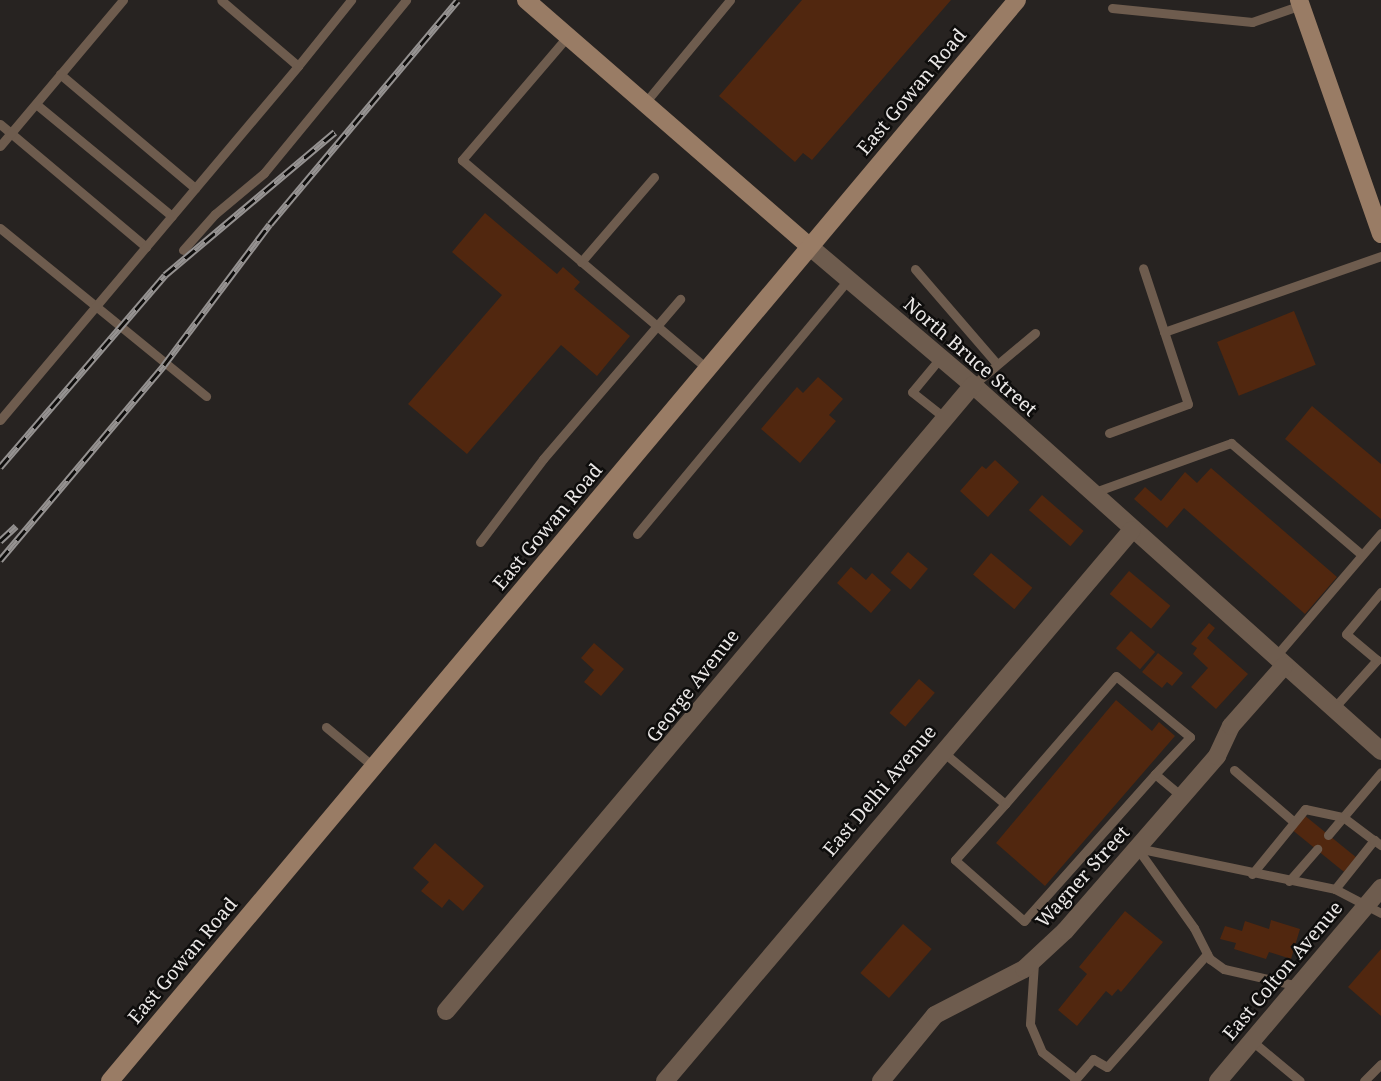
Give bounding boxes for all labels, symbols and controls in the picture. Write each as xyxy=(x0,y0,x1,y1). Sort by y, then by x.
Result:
street label: East Gowan Road xyxy=(853,24,971,160)
street label: North Bruce Street xyxy=(899,293,1041,421)
street label: East Gowan Road xyxy=(489,459,607,595)
street label: George Avenue xyxy=(642,625,744,747)
street label: East Delhi Avenue xyxy=(819,721,941,861)
street label: Wagner Street xyxy=(1031,822,1135,932)
street label: East Gowan Road xyxy=(124,893,242,1029)
street label: East Colton Avenue xyxy=(1218,897,1348,1045)

